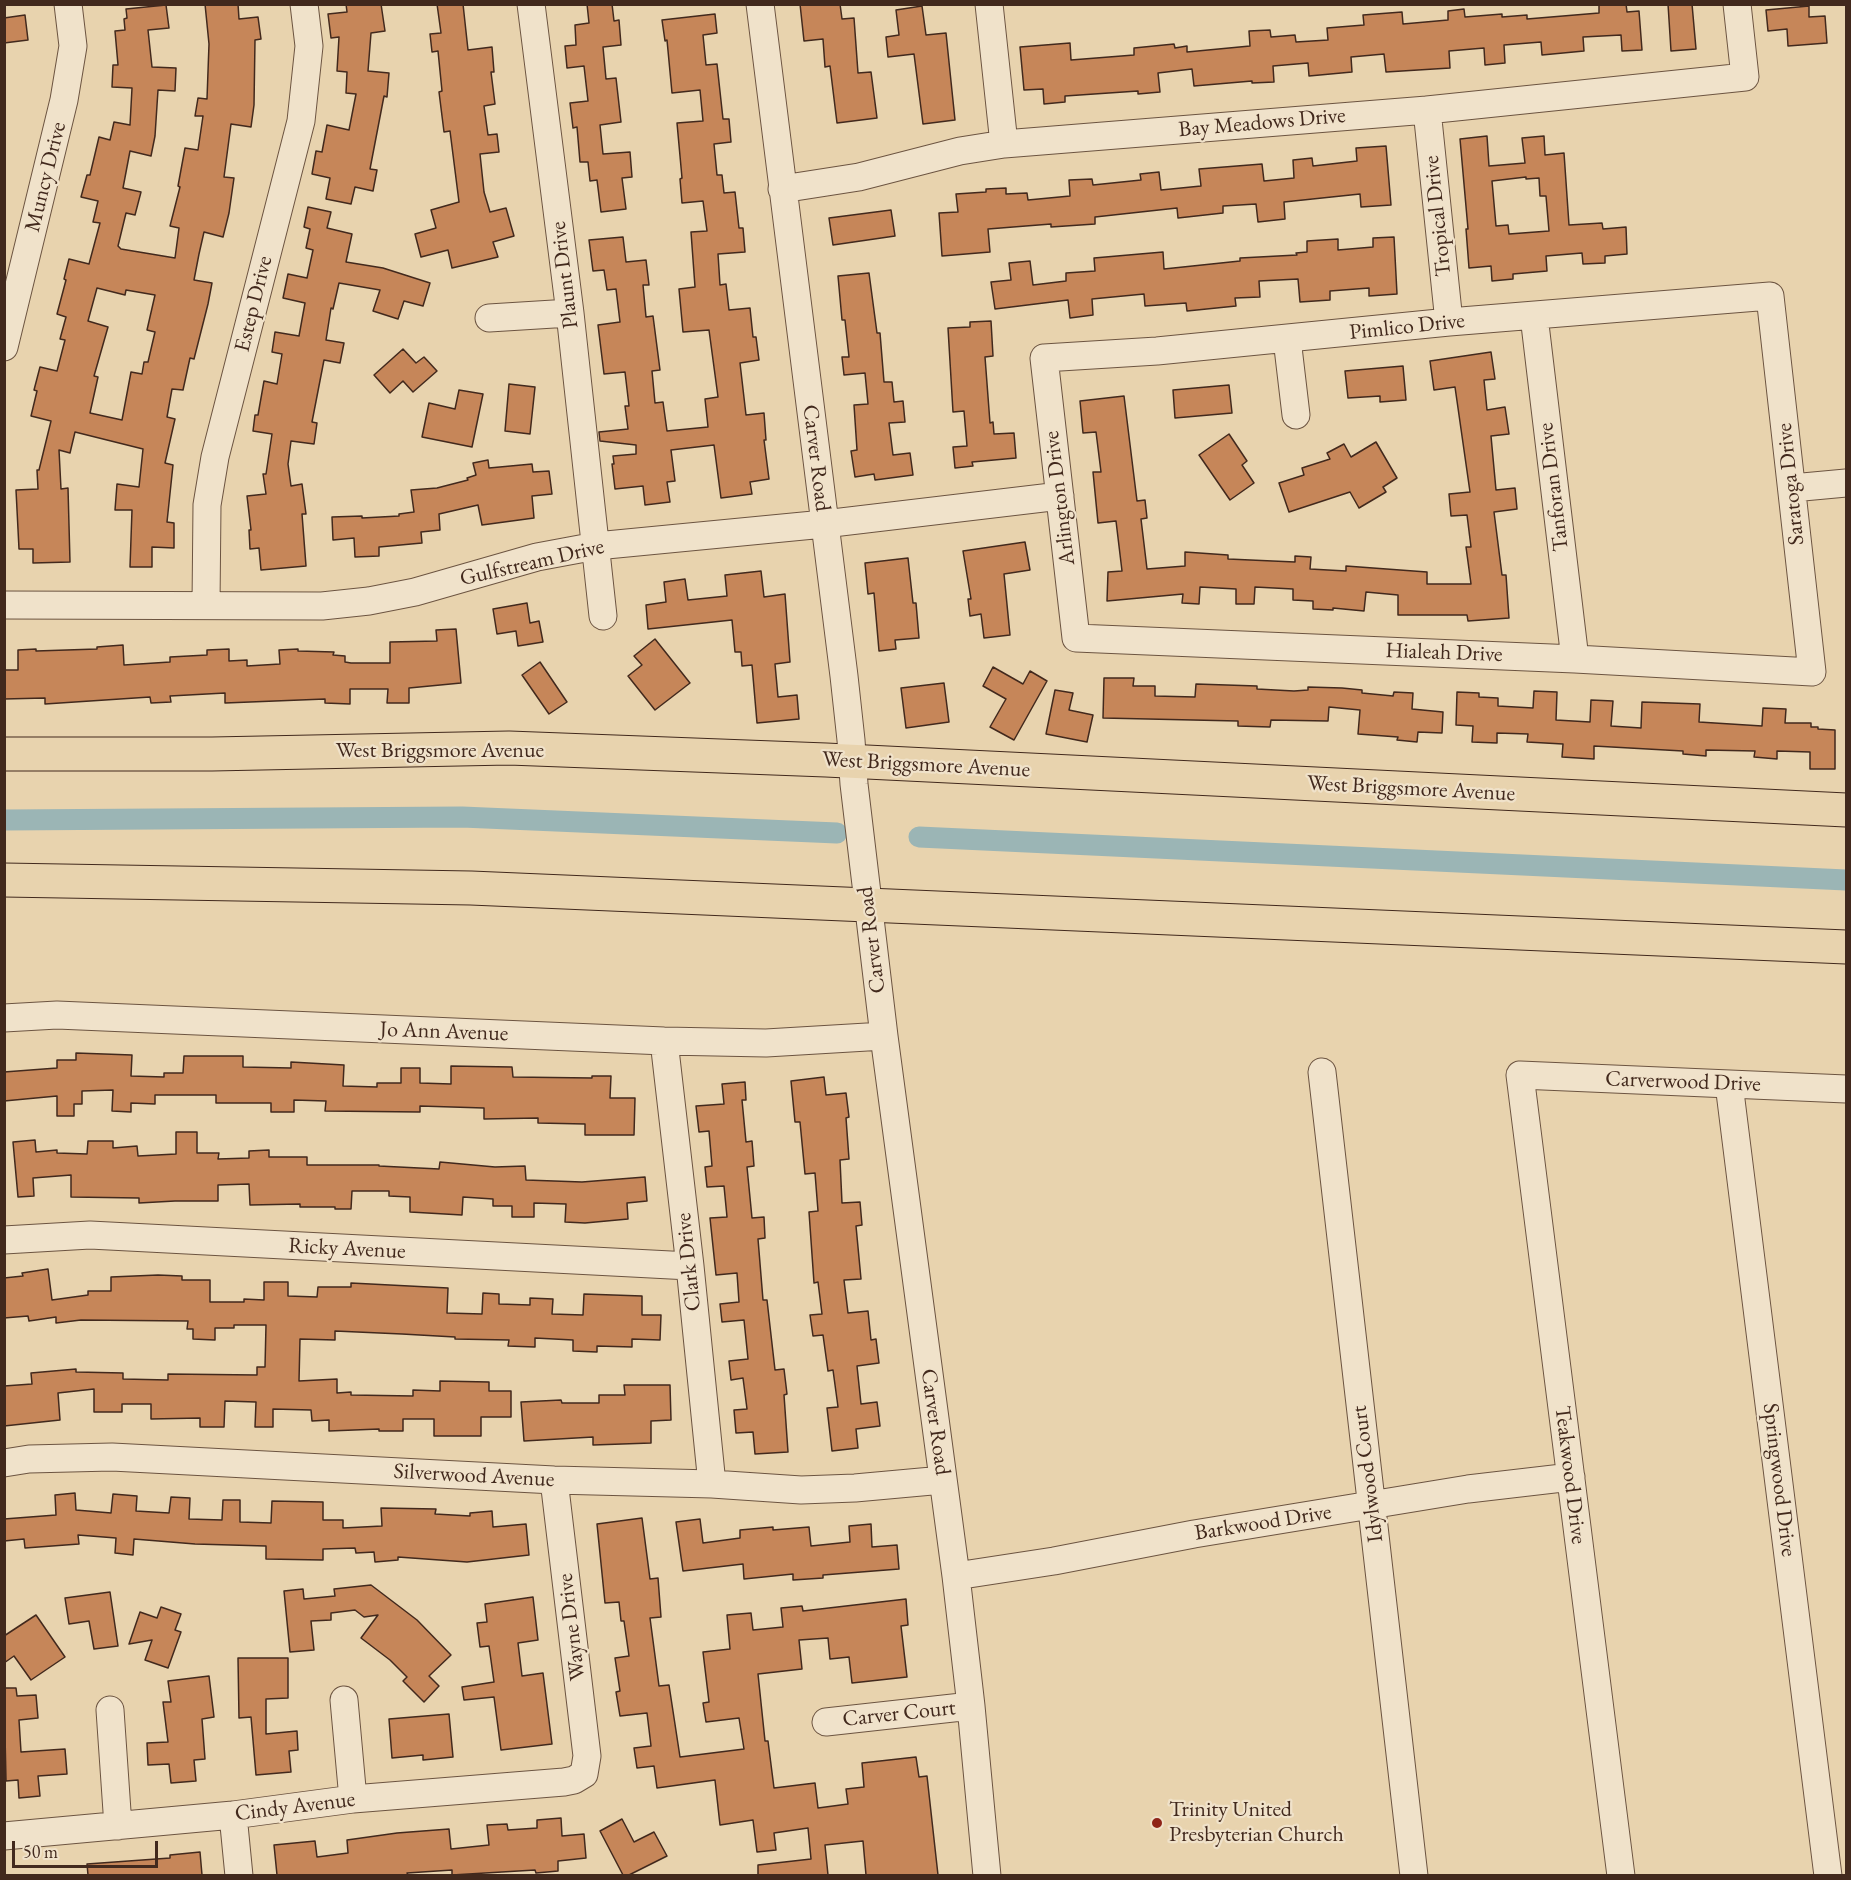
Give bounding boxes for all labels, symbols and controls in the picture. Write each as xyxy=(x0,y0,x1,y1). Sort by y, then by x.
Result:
street label: Bay Meadows Drive xyxy=(1177,103,1347,143)
street label: Muncy Drive xyxy=(20,119,72,235)
street label: Tropical Drive xyxy=(1419,154,1457,278)
street label: Plaunt Drive xyxy=(545,220,585,330)
street label: Estep Drive xyxy=(229,253,279,355)
street label: Pimlico Drive xyxy=(1348,308,1466,346)
street label: Carver Road xyxy=(796,403,836,513)
street label: Tanforan Drive xyxy=(1533,421,1575,553)
street label: Saratoga Drive xyxy=(1771,422,1811,546)
street label: Arlington Drive xyxy=(1039,429,1081,567)
street label: Gulfstream Drive xyxy=(457,534,607,592)
street label: Hialeah Drive xyxy=(1385,638,1503,668)
street label: West Briggsmore Avenue xyxy=(336,738,544,764)
street label: West Briggsmore Avenue xyxy=(821,746,1031,784)
street label: West Briggsmore Avenue xyxy=(1306,770,1516,808)
street label: Carver Road xyxy=(852,885,892,995)
street label: Jo Ann Avenue xyxy=(379,1017,509,1047)
street label: Carverwood Drive xyxy=(1605,1066,1761,1098)
street label: Clark Drive xyxy=(671,1212,707,1312)
street label: Ricky Avenue xyxy=(288,1233,406,1265)
street label: Carver Road xyxy=(914,1367,956,1477)
street label: Springwood Drive xyxy=(1756,1402,1802,1558)
street label: Idylwood Court xyxy=(1347,1404,1389,1544)
street label: Teakwood Drive xyxy=(1548,1404,1592,1546)
street label: Silverwood Avenue xyxy=(393,1459,555,1493)
street label: Barkwood Drive xyxy=(1193,1499,1333,1547)
street label: Wayne Drive xyxy=(552,1572,592,1682)
street label: Carver Court xyxy=(841,1695,957,1733)
street label: Cindy Avenue xyxy=(233,1787,357,1827)
place label: Trinity United Presbyterian Church xyxy=(1169,1797,1344,1849)
marker: Trinity United Presbyterian Church xyxy=(1150,1816,1164,1830)
scale bar xyxy=(15,1829,160,1867)
text: 50 m xyxy=(23,1840,58,1863)

